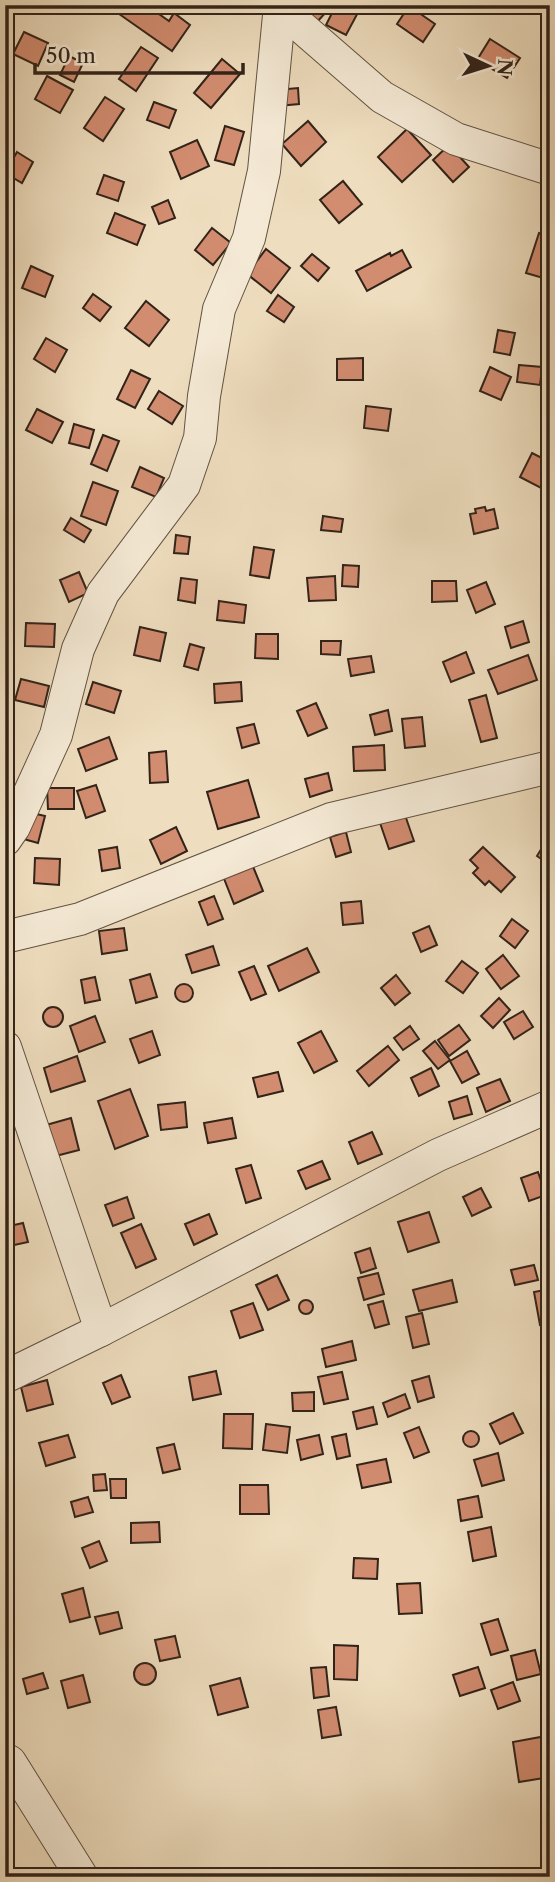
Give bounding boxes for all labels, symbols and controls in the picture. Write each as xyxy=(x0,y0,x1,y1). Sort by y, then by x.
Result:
scale bar xyxy=(35,32,243,76)
north arrow xyxy=(454,32,524,102)
text: 50 m xyxy=(46,43,96,68)
text: N xyxy=(492,58,517,76)

